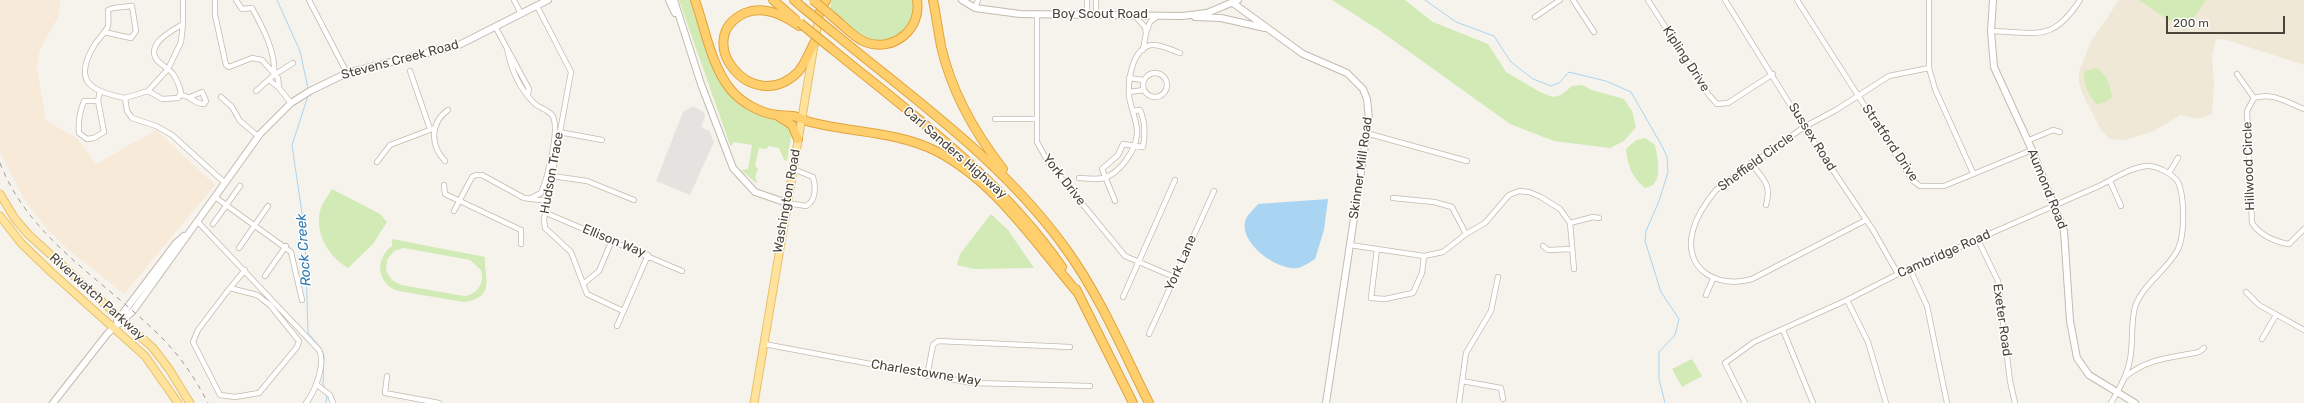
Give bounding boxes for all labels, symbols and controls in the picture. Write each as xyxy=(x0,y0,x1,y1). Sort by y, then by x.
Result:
street label: Boy Scout Road xyxy=(1052,6,1148,22)
scale bar xyxy=(2168,8,2287,34)
text: 200 m xyxy=(2173,16,2209,30)
street label: Kipling Drive xyxy=(1659,23,1713,95)
street label: Stevens Creek Road xyxy=(340,37,460,83)
street label: Sussex Road xyxy=(1785,100,1839,174)
street label: Stratford Drive xyxy=(1858,102,1922,184)
street label: Carl Sanders Highway xyxy=(900,104,1010,202)
street label: Skinner Mill Road xyxy=(1346,116,1376,220)
street label: Hillwood Circle xyxy=(2240,121,2258,211)
street label: Sheffield Circle xyxy=(1715,129,1797,195)
street label: Hudson Trace xyxy=(537,131,567,215)
street label: Aumond Road xyxy=(2024,147,2070,231)
street label: Washington Road xyxy=(770,148,804,254)
street label: York Drive xyxy=(1039,151,1089,209)
water label: Rock Creek xyxy=(293,213,315,287)
street label: Ellison Way xyxy=(580,221,648,261)
street label: Cambridge Road xyxy=(1895,227,1993,281)
street label: York Lane xyxy=(1162,233,1200,293)
street label: Riverwatch Parkway xyxy=(46,250,148,344)
street label: Exeter Road xyxy=(1989,283,2015,357)
street label: Charlestowne Way xyxy=(870,357,982,389)

